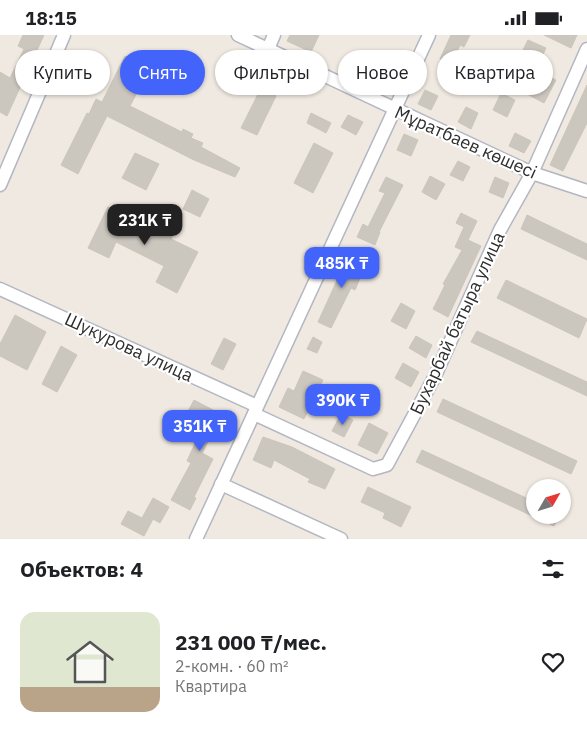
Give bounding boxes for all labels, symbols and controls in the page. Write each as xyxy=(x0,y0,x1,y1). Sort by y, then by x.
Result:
text: 18:15 xyxy=(25,6,77,30)
chip: Купить xyxy=(15,50,110,95)
chip: Снять xyxy=(120,50,205,95)
chip: Фильтры xyxy=(215,50,328,95)
chip: Новое xyxy=(338,50,427,95)
chip: Квартира xyxy=(437,50,553,95)
street label: Мұратбаев көшесі xyxy=(391,100,541,184)
pin: 231K ₸ xyxy=(104,203,186,246)
text: 231K ₸ xyxy=(118,210,172,230)
street label: Бухарбай батыра улица xyxy=(404,228,510,418)
pin: 485K ₸ xyxy=(301,247,383,289)
text: 485K ₸ xyxy=(315,253,369,273)
street label: Шукурова улица xyxy=(61,307,197,387)
pin: 390K ₸ xyxy=(302,383,384,426)
text: 390K ₸ xyxy=(316,390,370,410)
pin: 351K ₸ xyxy=(159,409,241,452)
text: 351K ₸ xyxy=(173,416,227,436)
north arrow xyxy=(526,479,571,524)
map controls xyxy=(526,479,571,524)
text: Объектов: 4 xyxy=(20,555,143,583)
icon: filters xyxy=(539,555,567,583)
text: 231 000 ₸/мес. xyxy=(175,628,327,656)
icon: home xyxy=(60,632,120,692)
icon: heart xyxy=(539,648,567,676)
text: 2-комн. · 60 m² xyxy=(175,656,289,676)
text: Квартира xyxy=(175,676,247,696)

